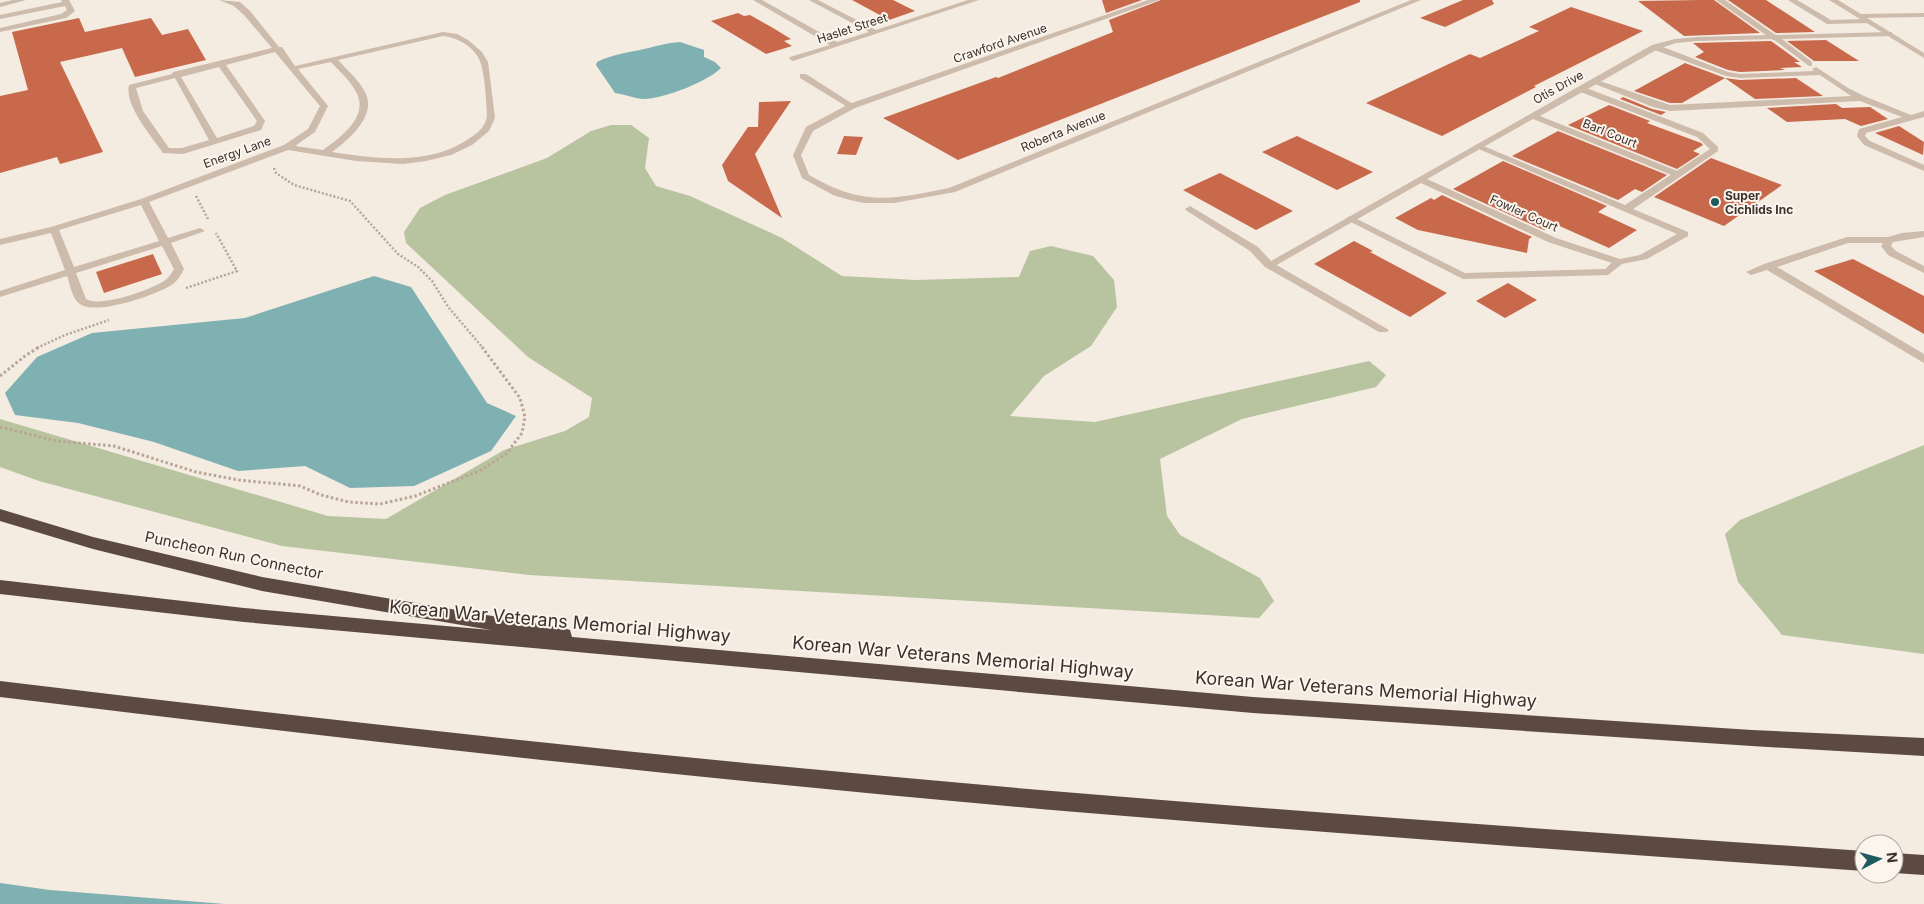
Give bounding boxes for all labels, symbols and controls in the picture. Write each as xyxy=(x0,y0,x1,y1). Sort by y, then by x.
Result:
street label: Haslet Street xyxy=(815,10,889,46)
street label: Crawford Avenue xyxy=(951,20,1049,66)
street label: Otis Drive xyxy=(1530,67,1586,107)
street label: Roberta Avenue xyxy=(1018,107,1108,155)
street label: Barl Court xyxy=(1581,115,1639,151)
street label: Energy Lane xyxy=(201,133,273,171)
place label: Super Cichlids Inc xyxy=(1725,188,1793,217)
street label: Fowler Court xyxy=(1488,191,1560,235)
marker: Super Cichlids Inc xyxy=(1709,196,1721,208)
street label: Puncheon Run Connector xyxy=(143,527,325,583)
street label: Korean War Veterans Memorial Highway xyxy=(388,596,732,646)
street label: Korean War Veterans Memorial Highway xyxy=(791,632,1135,682)
street label: Korean War Veterans Memorial Highway xyxy=(1194,667,1538,711)
north arrow xyxy=(1854,834,1904,884)
text: N xyxy=(1883,851,1901,864)

